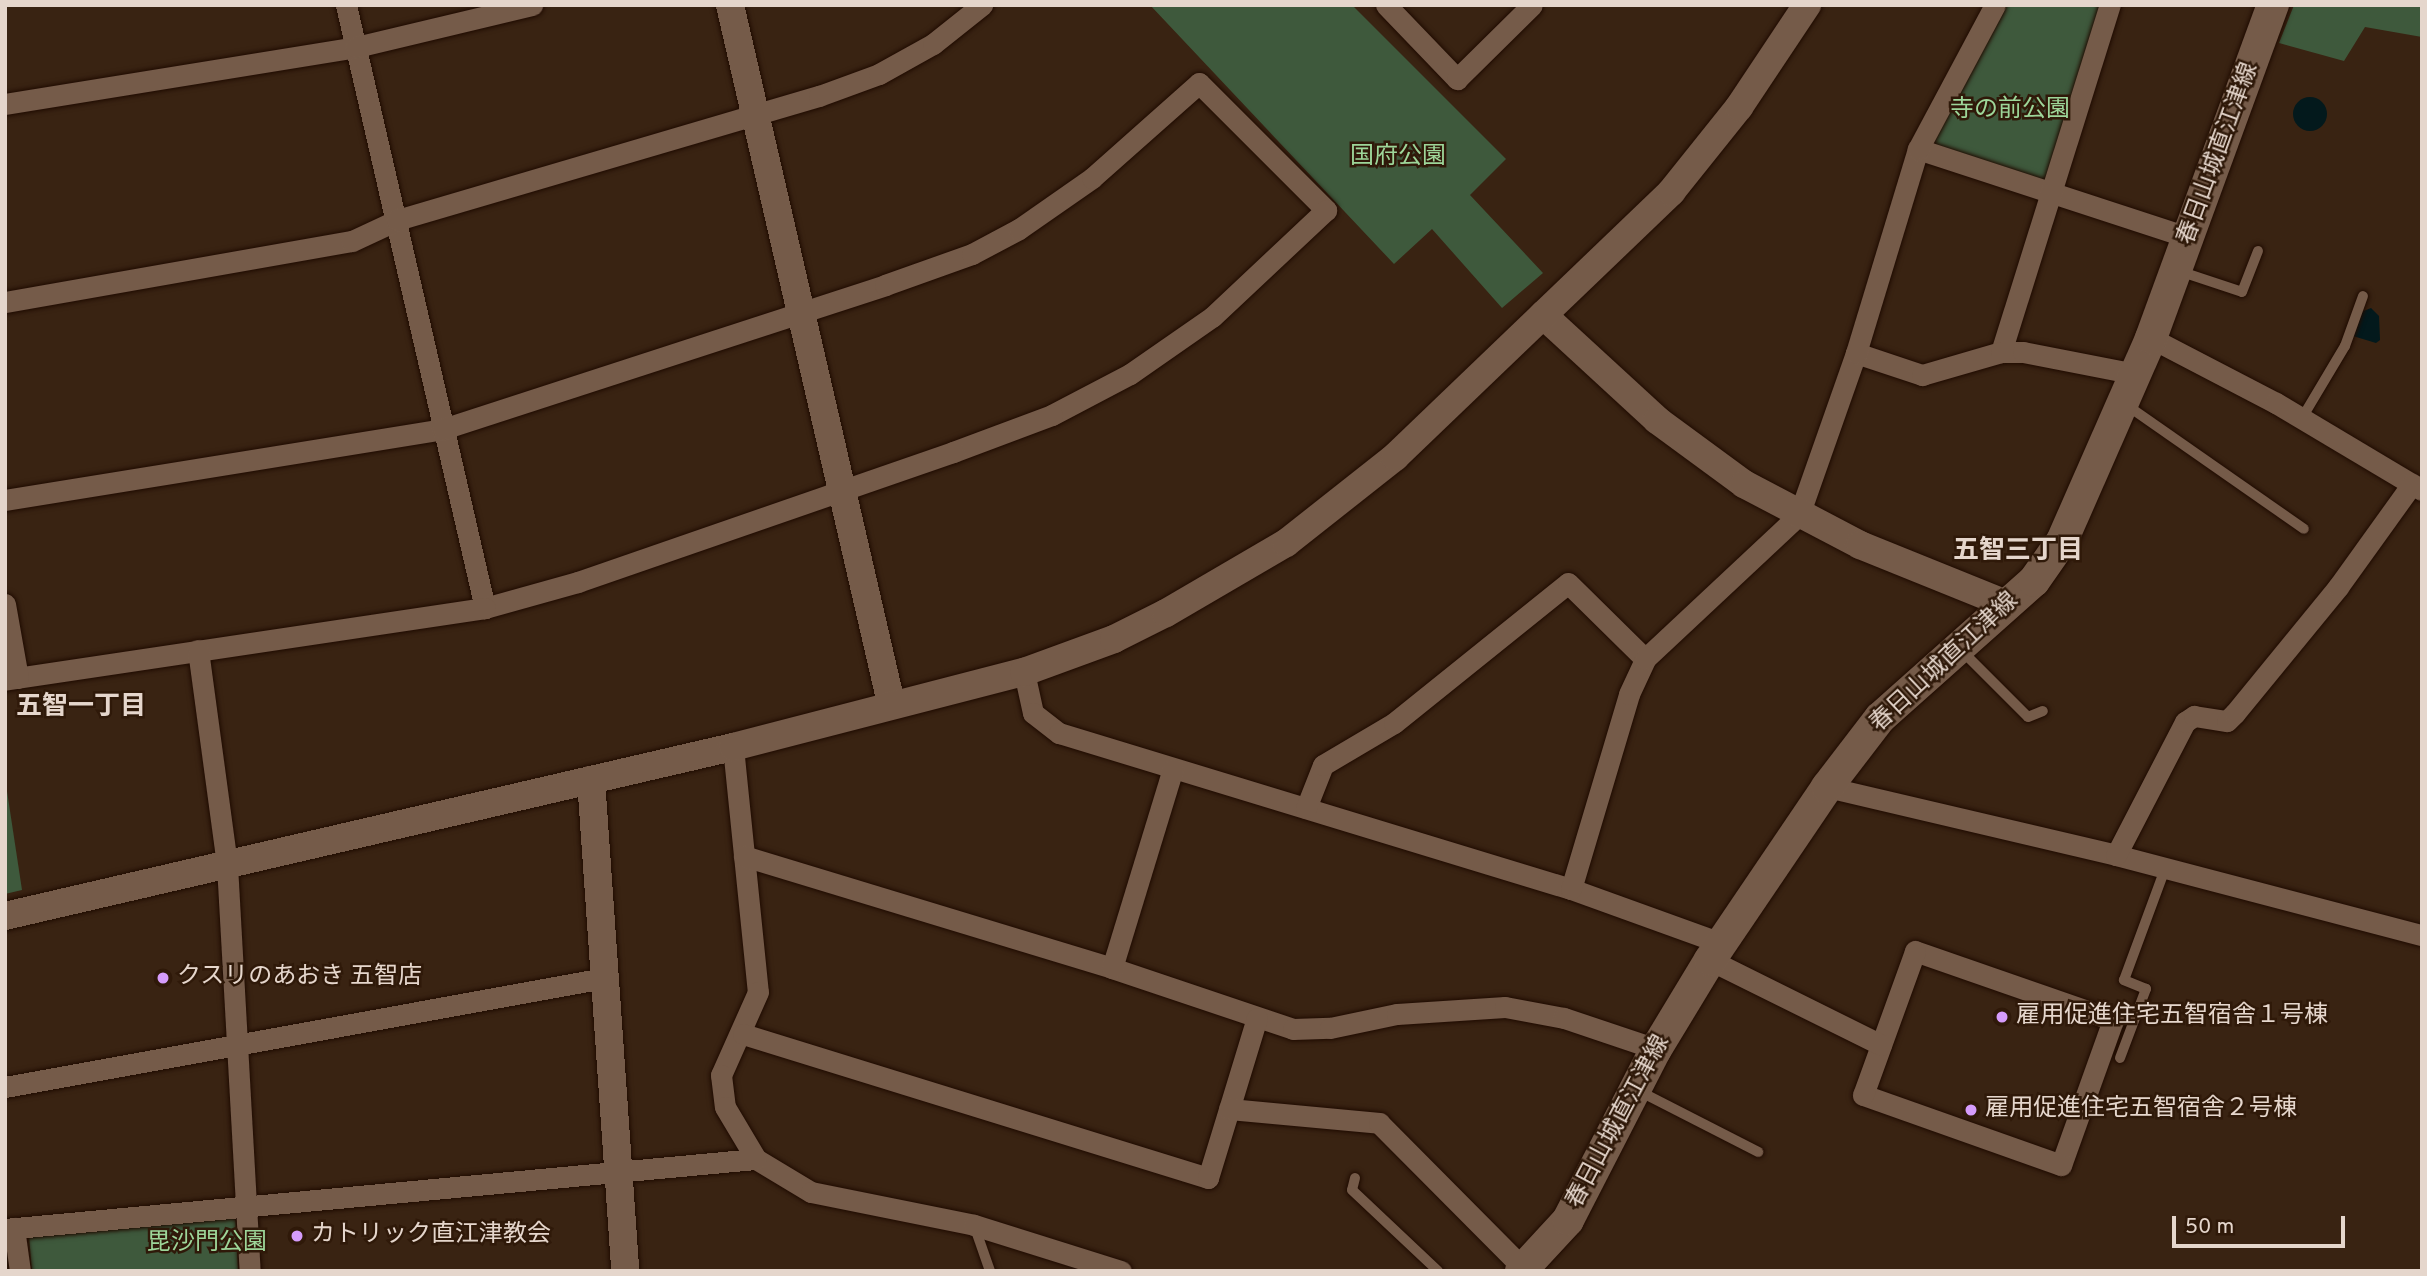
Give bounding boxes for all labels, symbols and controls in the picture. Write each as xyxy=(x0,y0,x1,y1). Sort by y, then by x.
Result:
street label: 春日山城直江津線 xyxy=(2173,59,2265,249)
park label: 寺の前公園 xyxy=(1950,97,2070,125)
park label: 国府公園 xyxy=(1350,144,1446,172)
district label: 五智三丁目 xyxy=(1953,536,2083,568)
street label: 春日山城直江津線 xyxy=(1865,587,2025,739)
district label: 五智一丁目 xyxy=(16,692,146,724)
place label: クスリのあおき 五智店 xyxy=(177,964,423,992)
marker: クスリのあおき 五智店 xyxy=(155,970,171,986)
place label: 雇用促進住宅五智宿舎１号棟 xyxy=(2016,1003,2328,1031)
marker: 雇用促進住宅五智宿舎１号棟 xyxy=(1994,1009,2010,1025)
street label: 春日山城直江津線 xyxy=(1561,1030,1677,1214)
place label: 雇用促進住宅五智宿舎２号棟 xyxy=(1985,1096,2297,1124)
marker: 雇用促進住宅五智宿舎２号棟 xyxy=(1963,1102,1979,1118)
scale bar xyxy=(2175,1202,2348,1246)
text: 50 m xyxy=(2185,1214,2234,1241)
place label: カトリック直江津教会 xyxy=(311,1222,551,1250)
marker: カトリック直江津教会 xyxy=(289,1228,305,1244)
park label: 毘沙門公園 xyxy=(147,1230,267,1258)

